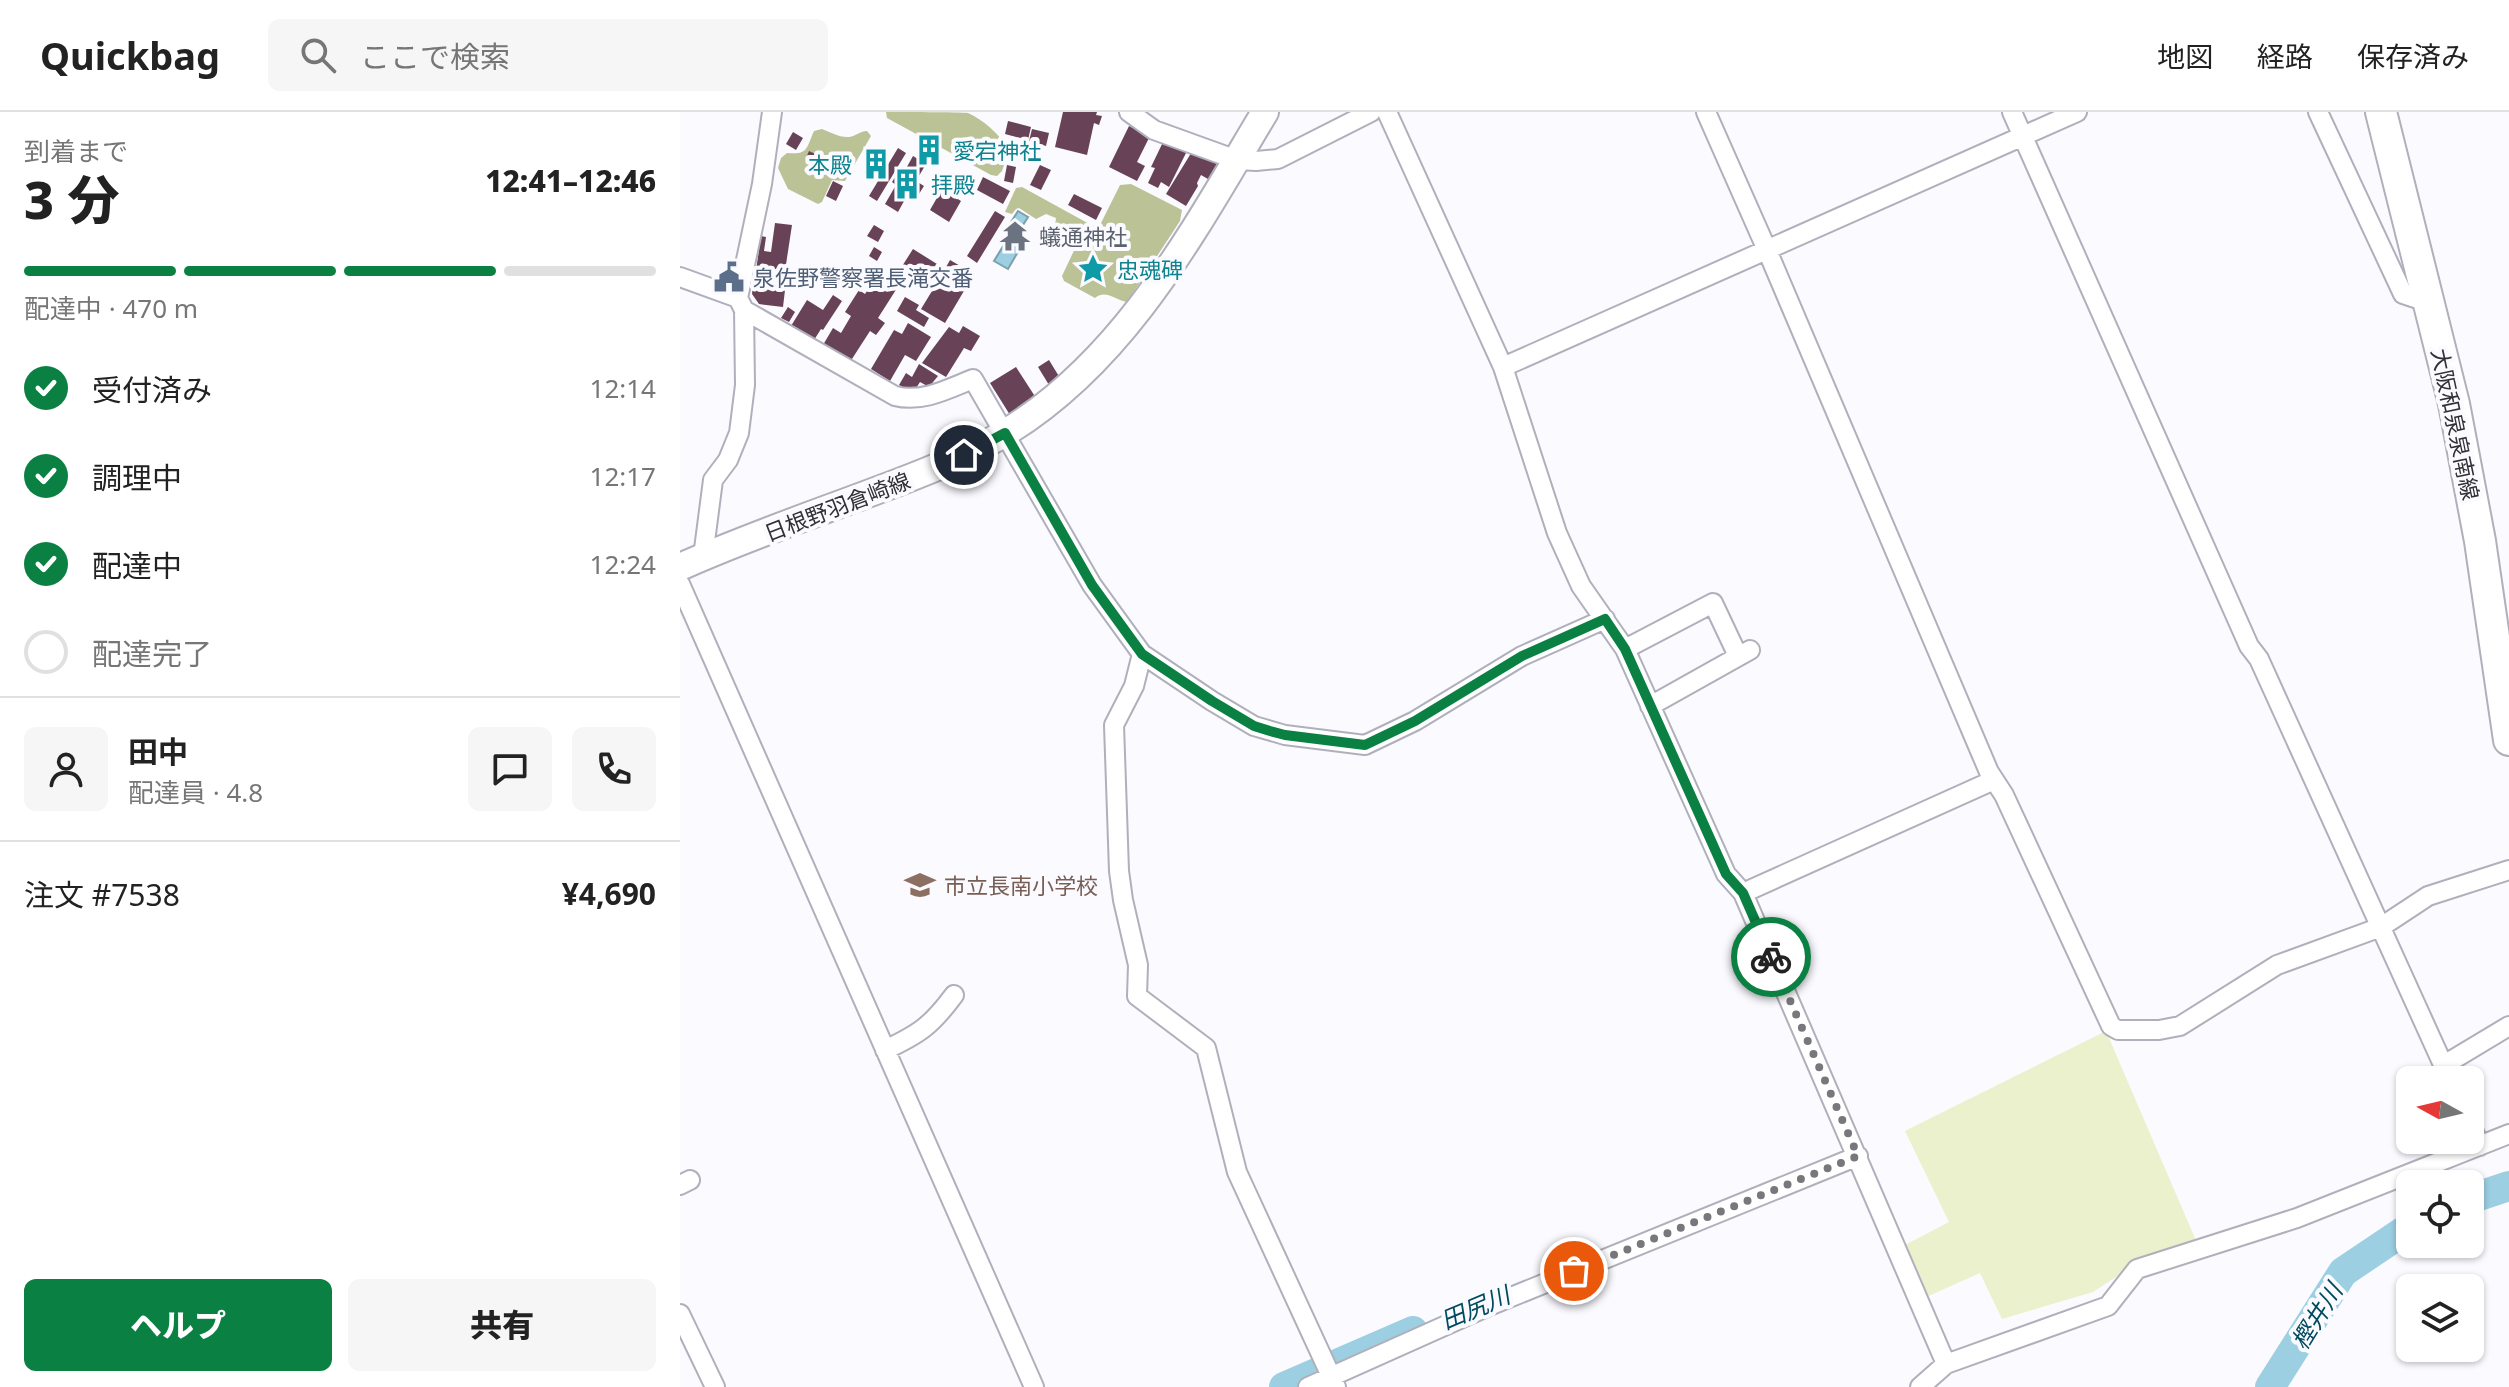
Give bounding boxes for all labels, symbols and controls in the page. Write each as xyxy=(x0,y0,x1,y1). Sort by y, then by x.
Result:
search box xyxy=(268,19,828,91)
text: Quickbag xyxy=(40,29,220,81)
icon: search xyxy=(296,33,340,77)
text: ここで検索 xyxy=(360,36,510,77)
text: 地図 xyxy=(2157,37,2213,75)
text: 経路 xyxy=(2257,37,2313,75)
text: 保存済み xyxy=(2357,37,2469,75)
text: 到着まで xyxy=(24,133,128,169)
building icon: 愛宕神社 xyxy=(912,133,946,167)
place label: 愛宕神社 xyxy=(953,135,1041,165)
building icon: 本殿 xyxy=(859,147,893,181)
place label: 本殿 xyxy=(808,149,852,179)
text: 12:41–12:46 xyxy=(485,160,656,201)
text: 3 分 xyxy=(24,163,120,234)
building icon: 拝殿 xyxy=(890,167,924,201)
place label: 拝殿 xyxy=(931,169,975,199)
temple icon: 蟻通神社 xyxy=(998,219,1032,253)
place label: 蟻通神社 xyxy=(1039,221,1127,251)
place icon: 忠魂碑 xyxy=(1076,252,1110,286)
place label: 忠魂碑 xyxy=(1117,254,1183,284)
public building icon: 泉佐野警察署長滝交番 xyxy=(712,260,746,294)
place label: 泉佐野警察署長滝交番 xyxy=(753,262,973,292)
text: 配達中 · 470 m xyxy=(24,290,198,326)
street label: 大阪和泉泉南線 xyxy=(2425,346,2487,502)
icon: check xyxy=(24,366,68,410)
text: 受付済み xyxy=(92,369,212,410)
text: 12:14 xyxy=(590,370,656,406)
pin xyxy=(930,421,998,489)
icon: home xyxy=(942,433,986,477)
icon: check xyxy=(24,454,68,498)
text: 調理中 xyxy=(92,457,182,498)
text: 12:17 xyxy=(590,458,656,494)
street label: 日根野羽倉崎線 xyxy=(760,464,914,548)
icon: check xyxy=(24,542,68,586)
text: 配達中 xyxy=(92,545,182,586)
text: 12:24 xyxy=(590,546,656,582)
text: 配達完了 xyxy=(92,633,212,674)
button: person xyxy=(24,727,108,811)
button: chat xyxy=(468,727,552,811)
button: phone xyxy=(572,727,656,811)
text: 田中 xyxy=(128,731,188,772)
text: 配達員 · 4.8 xyxy=(128,774,263,810)
school or university icon: 市立長南小学校 xyxy=(903,868,937,902)
place label: 市立長南小学校 xyxy=(944,870,1098,900)
text: ¥4,690 xyxy=(562,873,656,914)
text: 注文 #7538 xyxy=(24,874,180,915)
courier xyxy=(1731,917,1811,997)
icon: bike xyxy=(1749,935,1793,979)
north arrow xyxy=(2396,1066,2484,1154)
map controls xyxy=(2396,1066,2484,1362)
button: locate xyxy=(2396,1170,2484,1258)
pin xyxy=(1540,1237,1608,1305)
icon: bag xyxy=(1552,1249,1596,1293)
water label: 樫井川 xyxy=(2283,1274,2351,1355)
button: layers xyxy=(2396,1274,2484,1362)
water label: 田尻川 xyxy=(1435,1277,1517,1336)
button: ヘルプ xyxy=(24,1279,332,1371)
button: 共有 xyxy=(348,1279,656,1371)

